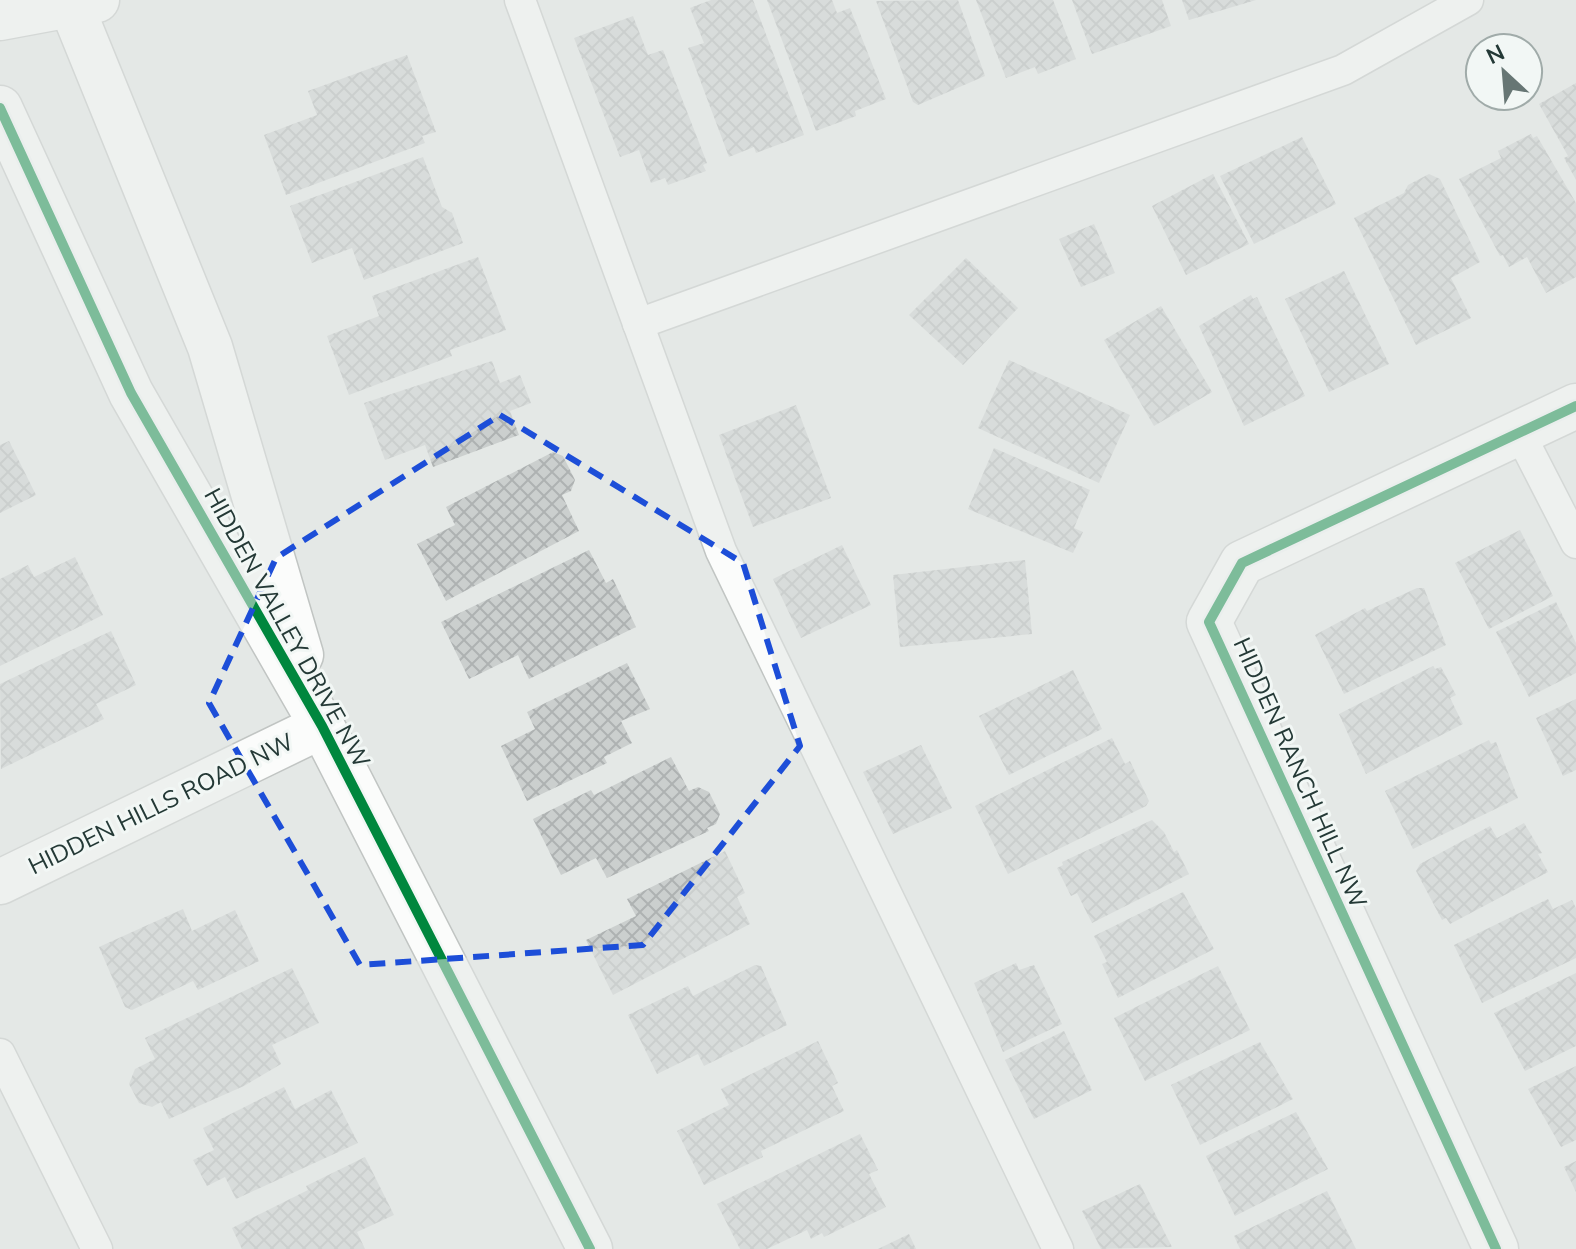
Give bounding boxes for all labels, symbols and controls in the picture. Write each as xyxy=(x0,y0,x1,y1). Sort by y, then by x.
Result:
north arrow xyxy=(1464,32,1544,112)
text: N xyxy=(1482,38,1509,70)
street label: HIDDEN VALLEY DRIVE NW xyxy=(198,482,377,773)
street label: HIDDEN RANCH HILL NW xyxy=(1228,632,1374,913)
street label: HIDDEN HILLS ROAD NW xyxy=(23,726,298,880)

